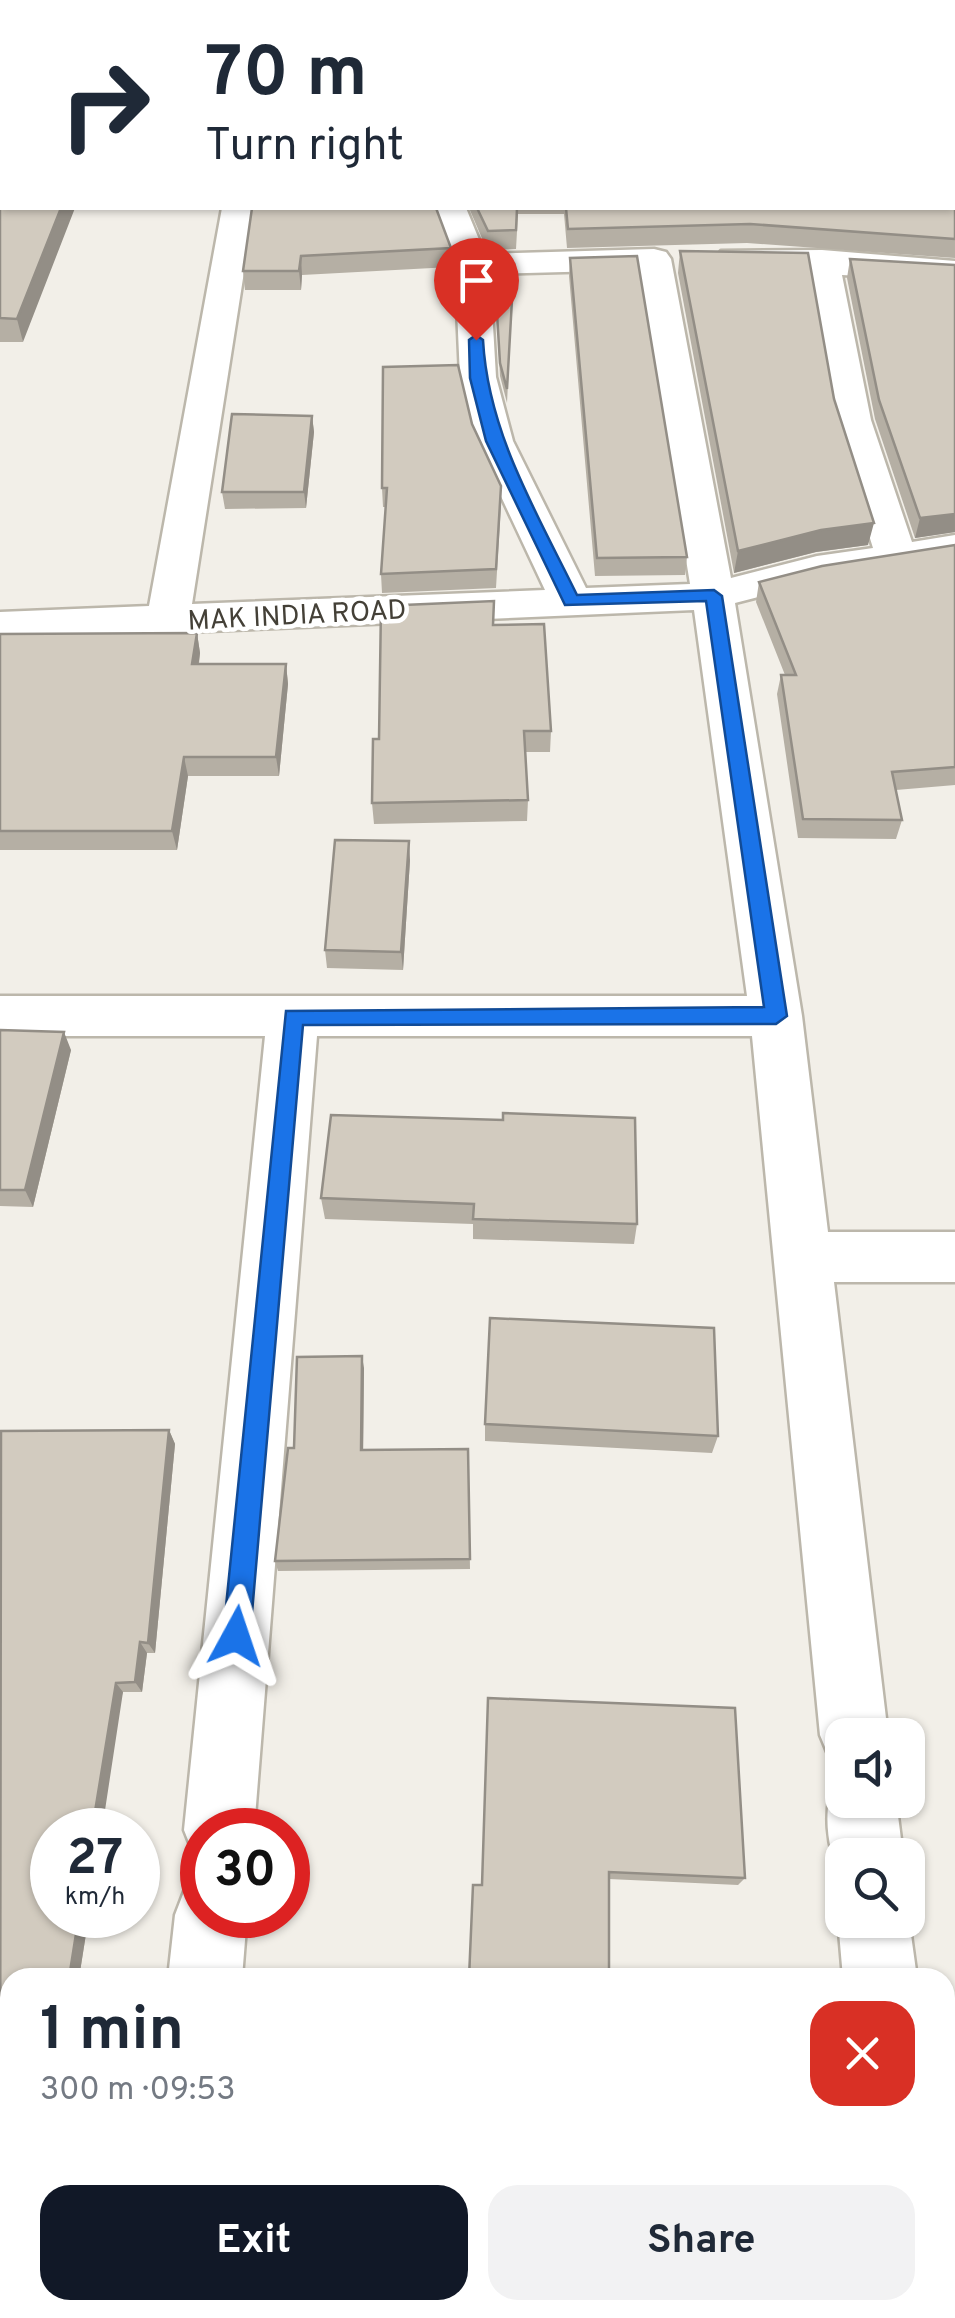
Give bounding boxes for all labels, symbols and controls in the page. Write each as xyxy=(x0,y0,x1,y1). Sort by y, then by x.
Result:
text: 70 m xyxy=(205,32,368,121)
icon: right xyxy=(40,40,170,170)
text: Turn right xyxy=(205,119,404,176)
pin xyxy=(434,238,519,341)
icon: arrive xyxy=(449,253,504,308)
street label: MAK INDIA ROAD xyxy=(187,593,408,641)
position arrow xyxy=(184,1584,288,1688)
map controls xyxy=(825,1718,925,1938)
button: sound xyxy=(825,1718,925,1818)
speed limit sign: 30 xyxy=(180,1808,310,1938)
text: 27 xyxy=(67,1829,123,1892)
button: search xyxy=(825,1838,925,1938)
text: km/h xyxy=(65,1882,125,1914)
text: 1 min xyxy=(40,1995,184,2071)
button: close xyxy=(810,2001,915,2106)
text: 300 m · 09:53 xyxy=(40,2071,235,2111)
button: Exit xyxy=(40,2185,468,2300)
button: Share xyxy=(488,2185,915,2300)

